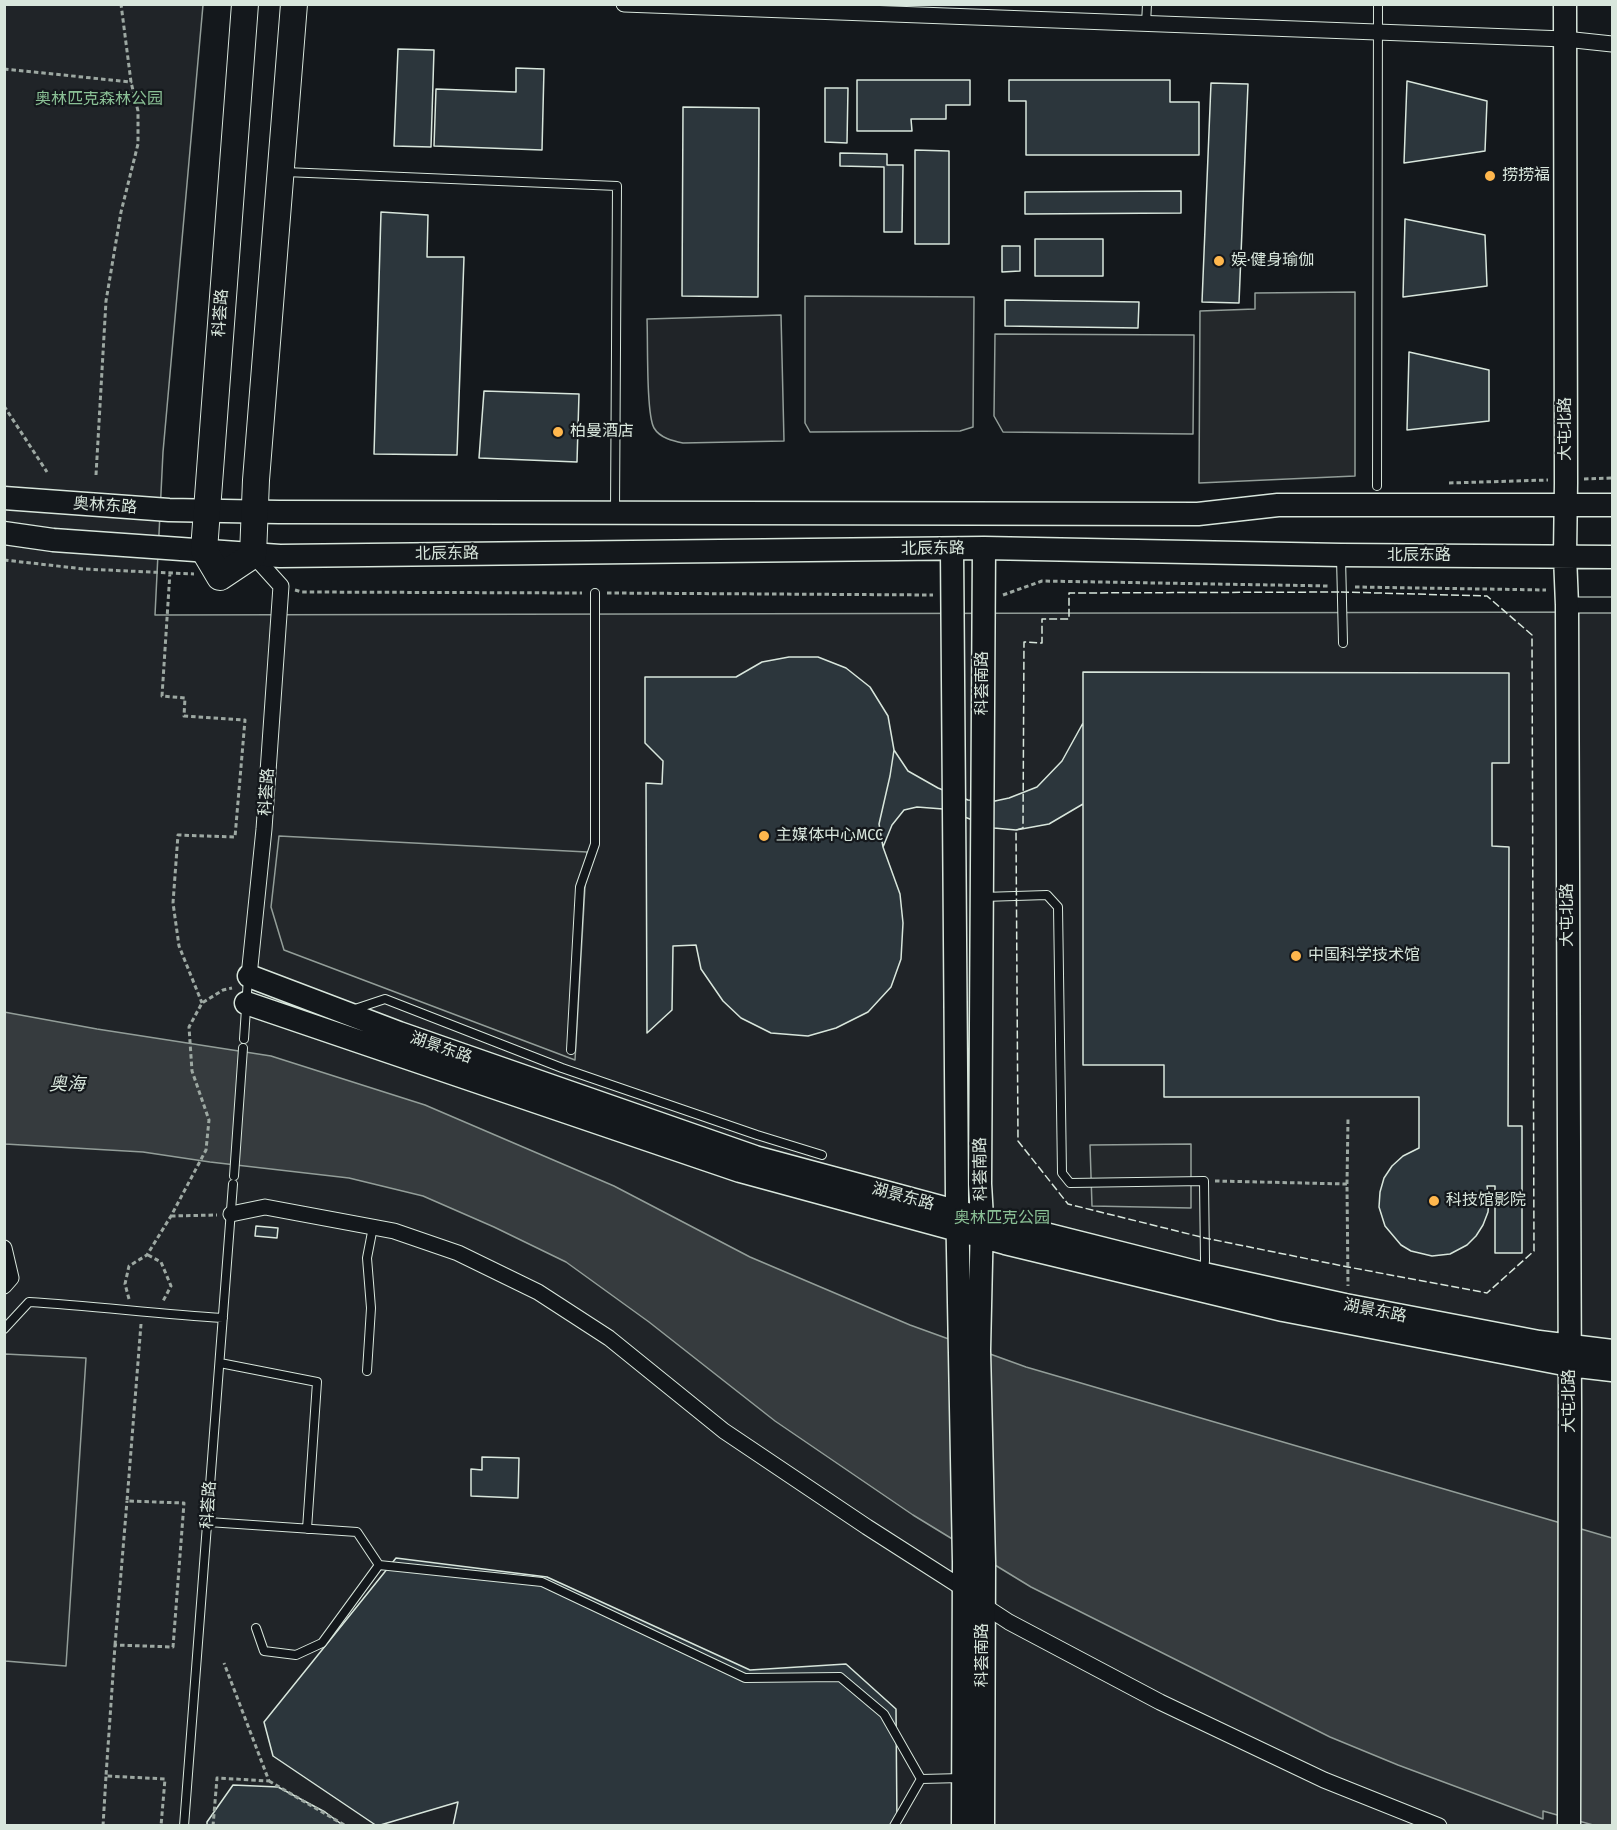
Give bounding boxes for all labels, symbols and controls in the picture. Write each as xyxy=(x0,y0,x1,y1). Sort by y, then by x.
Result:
park label: 奥林匹克森林公园 xyxy=(35,90,163,110)
place label: 捞捞福 xyxy=(1502,166,1550,186)
marker: 捞捞福 xyxy=(1483,169,1497,183)
place label: 娱·健身瑜伽 xyxy=(1231,251,1314,271)
marker: 娱·健身瑜伽 xyxy=(1212,254,1226,268)
street label: 科荟路 xyxy=(210,288,232,338)
street label: 大屯北路 xyxy=(1556,397,1576,461)
place label: 柏曼酒店 xyxy=(570,422,634,442)
marker: 柏曼酒店 xyxy=(551,425,565,439)
street label: 奥林东路 xyxy=(72,494,138,518)
street label: 北辰东路 xyxy=(901,539,965,559)
street label: 北辰东路 xyxy=(415,544,479,564)
street label: 北辰东路 xyxy=(1387,546,1451,566)
street label: 科荟南路 xyxy=(973,651,993,715)
street label: 科荟路 xyxy=(256,767,278,817)
place label: 主媒体中心MCC xyxy=(776,826,883,846)
marker: 主媒体中心MCC xyxy=(757,829,771,843)
street label: 大屯北路 xyxy=(1558,883,1578,947)
place label: 中国科学技术馆 xyxy=(1308,946,1420,966)
marker: 中国科学技术馆 xyxy=(1289,949,1303,963)
street label: 湖景东路 xyxy=(408,1029,474,1067)
water label: 奥海 xyxy=(49,1074,85,1096)
street label: 科荟南路 xyxy=(971,1137,991,1201)
street label: 湖景东路 xyxy=(870,1179,936,1215)
place label: 科技馆影院 xyxy=(1446,1191,1526,1211)
marker: 科技馆影院 xyxy=(1427,1194,1441,1208)
park label: 奥林匹克公园 xyxy=(954,1209,1050,1229)
street label: 湖景东路 xyxy=(1342,1295,1408,1327)
street label: 大屯北路 xyxy=(1560,1369,1580,1433)
street label: 科荟路 xyxy=(198,1480,220,1530)
street label: 科荟南路 xyxy=(973,1623,993,1687)

